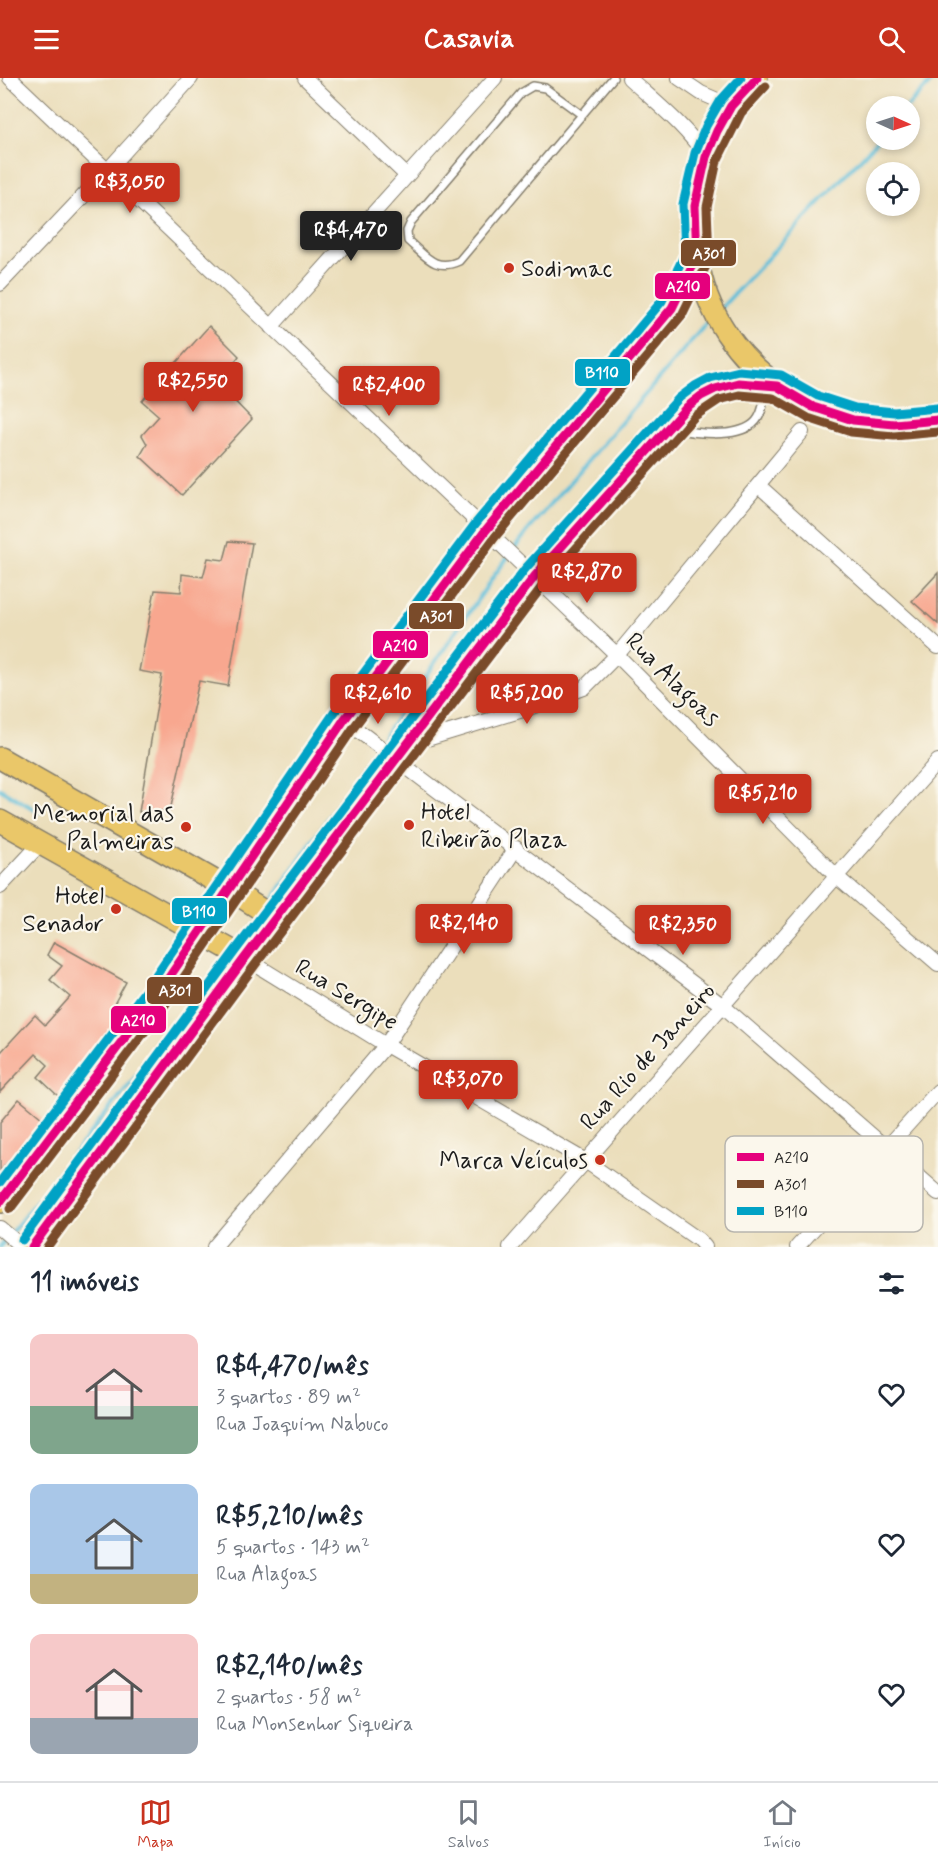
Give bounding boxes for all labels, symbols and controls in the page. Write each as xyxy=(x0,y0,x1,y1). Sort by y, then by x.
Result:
text: Casavia xyxy=(424,22,514,57)
icon: menu xyxy=(30,23,63,56)
icon: search xyxy=(875,23,908,56)
north arrow xyxy=(866,96,920,150)
map controls xyxy=(866,96,920,216)
button: locate xyxy=(866,162,920,216)
pin: R$3,050 xyxy=(75,163,185,214)
text: R$3,050 xyxy=(95,169,165,196)
pin: R$4,470 xyxy=(296,211,406,262)
text: R$4,470 xyxy=(314,217,388,244)
line badge: A301 xyxy=(680,239,737,267)
text: A301 xyxy=(692,244,726,265)
place label: Sodimac xyxy=(521,254,613,285)
marker: Sodimac xyxy=(502,261,516,275)
line badge: A210 xyxy=(654,272,711,300)
text: A210 xyxy=(666,277,700,298)
line badge: B110 xyxy=(574,358,631,387)
pin: R$2,550 xyxy=(138,362,248,413)
text: B110 xyxy=(585,363,619,384)
pin: R$2,400 xyxy=(334,366,444,417)
text: R$2,550 xyxy=(158,368,228,395)
text: R$2,400 xyxy=(353,372,425,399)
pin: R$2,870 xyxy=(532,553,642,604)
text: R$2,870 xyxy=(552,559,622,586)
line badge: A301 xyxy=(408,602,465,630)
text: A301 xyxy=(419,607,453,628)
street label: Rua Alagoas xyxy=(616,626,726,736)
line badge: A210 xyxy=(372,630,429,659)
text: A210 xyxy=(383,636,417,657)
pin: R$2,610 xyxy=(323,674,433,725)
pin: R$5,200 xyxy=(472,674,582,725)
text: R$2,610 xyxy=(344,680,412,707)
text: R$5,200 xyxy=(490,680,564,707)
pin: R$5,210 xyxy=(708,774,818,825)
text: R$5,210 xyxy=(728,780,798,807)
place label: Hotel Ribeirão Plaza xyxy=(421,797,567,856)
place label: Memorial das Palmeiras xyxy=(33,799,174,858)
marker: Hotel Ribeirão Plaza xyxy=(402,818,416,832)
marker: Memorial das Palmeiras xyxy=(179,820,193,834)
place label: Hotel Senador xyxy=(22,881,104,940)
line badge: B110 xyxy=(171,897,228,925)
marker: Hotel Senador xyxy=(109,902,123,916)
text: B110 xyxy=(182,902,216,923)
pin: R$2,140 xyxy=(409,904,519,955)
pin: R$2,350 xyxy=(628,905,738,956)
text: R$2,140 xyxy=(429,910,499,937)
text: R$2,350 xyxy=(649,911,717,938)
street label: Rua Sergipe xyxy=(288,952,404,1040)
line badge: A301 xyxy=(146,976,203,1005)
street label: Rua Rio de Janeiro xyxy=(574,977,723,1137)
text: A301 xyxy=(158,981,192,1002)
line badge: A210 xyxy=(110,1005,167,1034)
text: A210 xyxy=(121,1011,155,1032)
pin: R$3,070 xyxy=(413,1060,523,1111)
text: R$3,070 xyxy=(433,1066,503,1093)
legend xyxy=(725,1136,923,1232)
place label: Marca Veículos xyxy=(439,1146,588,1177)
text: A210 xyxy=(774,1148,809,1169)
marker: Marca Veículos xyxy=(593,1153,607,1167)
text: A301 xyxy=(774,1175,807,1196)
text: B110 xyxy=(774,1202,808,1223)
text: 11 imóveis xyxy=(30,1266,139,1300)
icon: filters xyxy=(875,1267,908,1300)
text: R$4,470/mês xyxy=(216,1350,369,1384)
icon: home xyxy=(78,1358,150,1430)
icon: heart xyxy=(875,1378,908,1411)
text: 3 quartos · 89 m² xyxy=(216,1384,361,1411)
text: Rua Joaquim Nabuco xyxy=(216,1411,389,1438)
text: R$5,210/mês xyxy=(216,1500,363,1534)
icon: home xyxy=(78,1508,150,1580)
icon: heart xyxy=(875,1528,908,1561)
text: 5 quartos · 143 m² xyxy=(216,1534,370,1561)
text: Rua Alagoas xyxy=(216,1561,317,1588)
text: R$2,140/mês xyxy=(216,1650,362,1684)
icon: home xyxy=(78,1658,150,1730)
icon: heart xyxy=(875,1678,908,1711)
text: 2 quartos · 58 m² xyxy=(216,1684,361,1711)
text: Rua Monsenhor Siqueira xyxy=(216,1711,413,1738)
tab: Mapa xyxy=(137,1796,174,1853)
tab: Salvos xyxy=(448,1796,489,1853)
tab: Início xyxy=(763,1796,801,1853)

